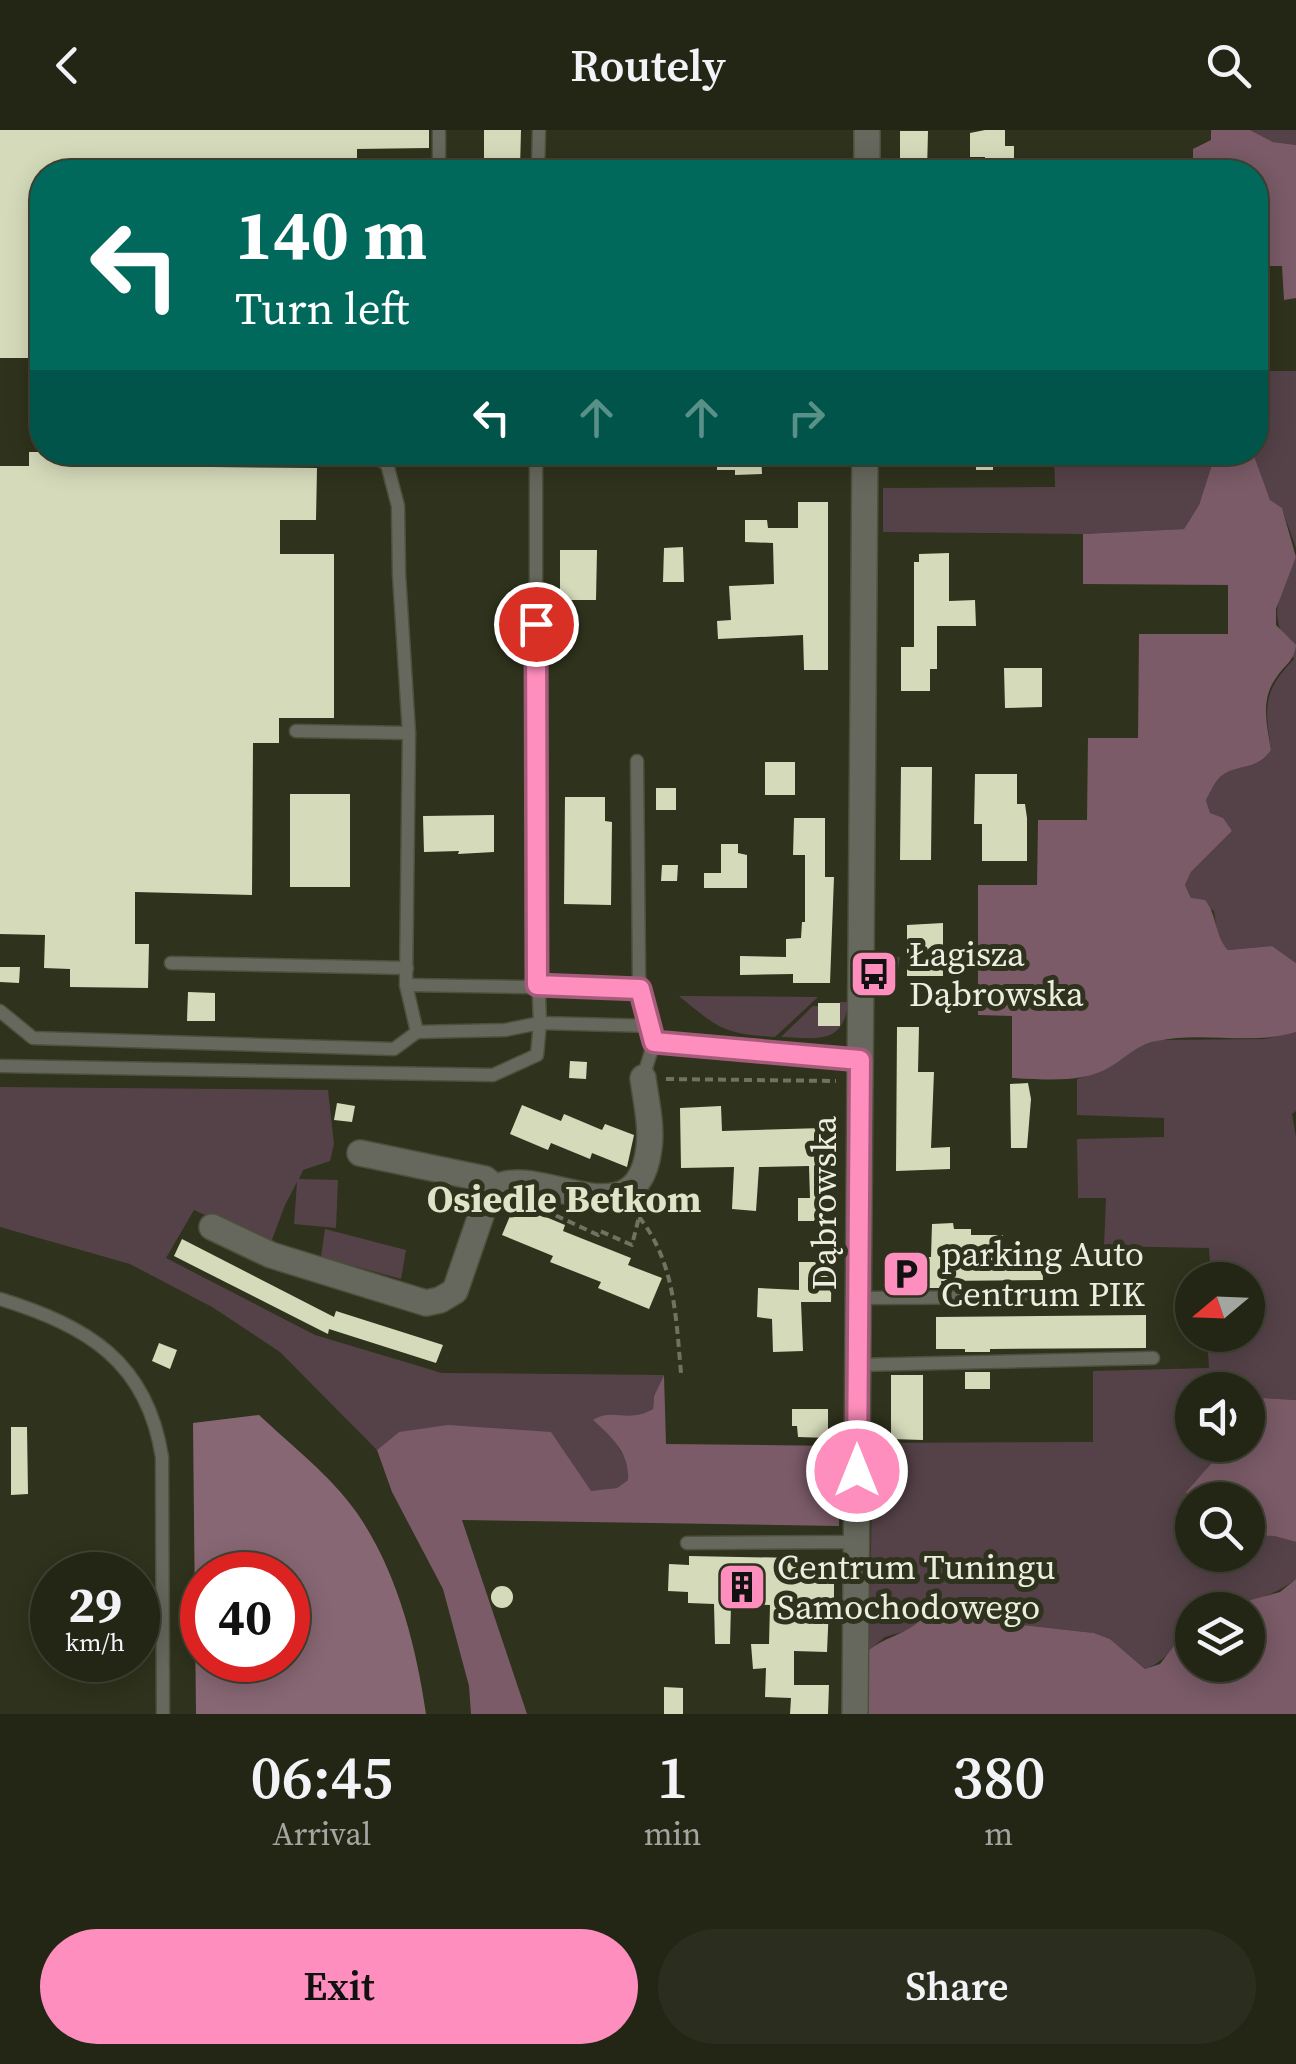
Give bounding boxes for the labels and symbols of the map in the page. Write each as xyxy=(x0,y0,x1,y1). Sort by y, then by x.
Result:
pin xyxy=(494,582,579,667)
place label: Łagisza Dąbrowska xyxy=(909,930,1084,1018)
bus stop icon: Łagisza Dąbrowska xyxy=(848,948,900,1000)
street label: Dąbrowska xyxy=(800,1115,848,1290)
district label: Osiedle Betkom xyxy=(427,1173,701,1225)
place label: parking Auto Centrum PIK xyxy=(941,1230,1145,1318)
parking icon: parking Auto Centrum PIK xyxy=(880,1248,932,1300)
north arrow xyxy=(1175,1262,1265,1352)
position arrow xyxy=(805,1419,909,1523)
place label: Centrum Tuningu Samochodowego xyxy=(777,1543,1056,1631)
speed limit sign: 40 xyxy=(180,1552,310,1682)
building icon: Centrum Tuningu Samochodowego xyxy=(716,1561,768,1613)

